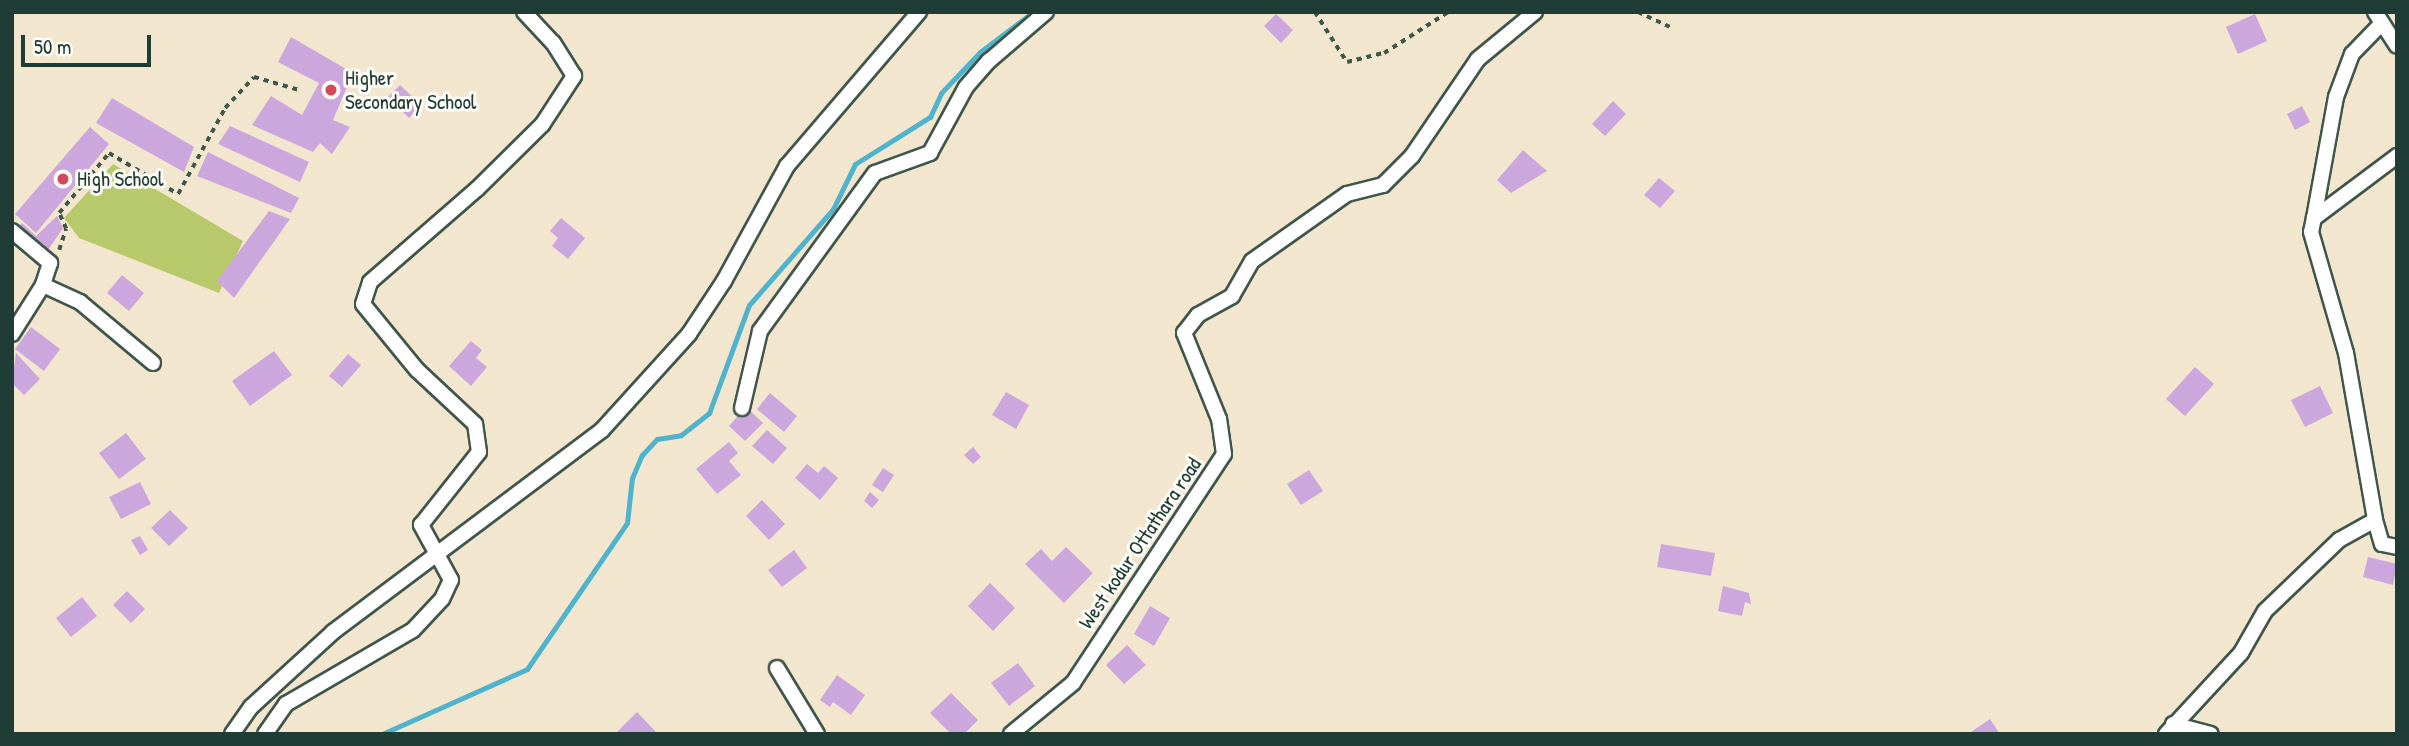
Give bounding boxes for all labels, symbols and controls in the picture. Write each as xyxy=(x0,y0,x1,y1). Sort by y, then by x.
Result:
scale bar xyxy=(24,21,154,65)
text: 50 m xyxy=(34,32,71,61)
place label: Higher Secondary School xyxy=(345,65,476,115)
marker: Higher Secondary School xyxy=(323,82,339,98)
place label: High School xyxy=(77,166,164,192)
marker: High School xyxy=(55,171,71,187)
street label: West kodur Ottathara road xyxy=(1073,453,1207,633)

